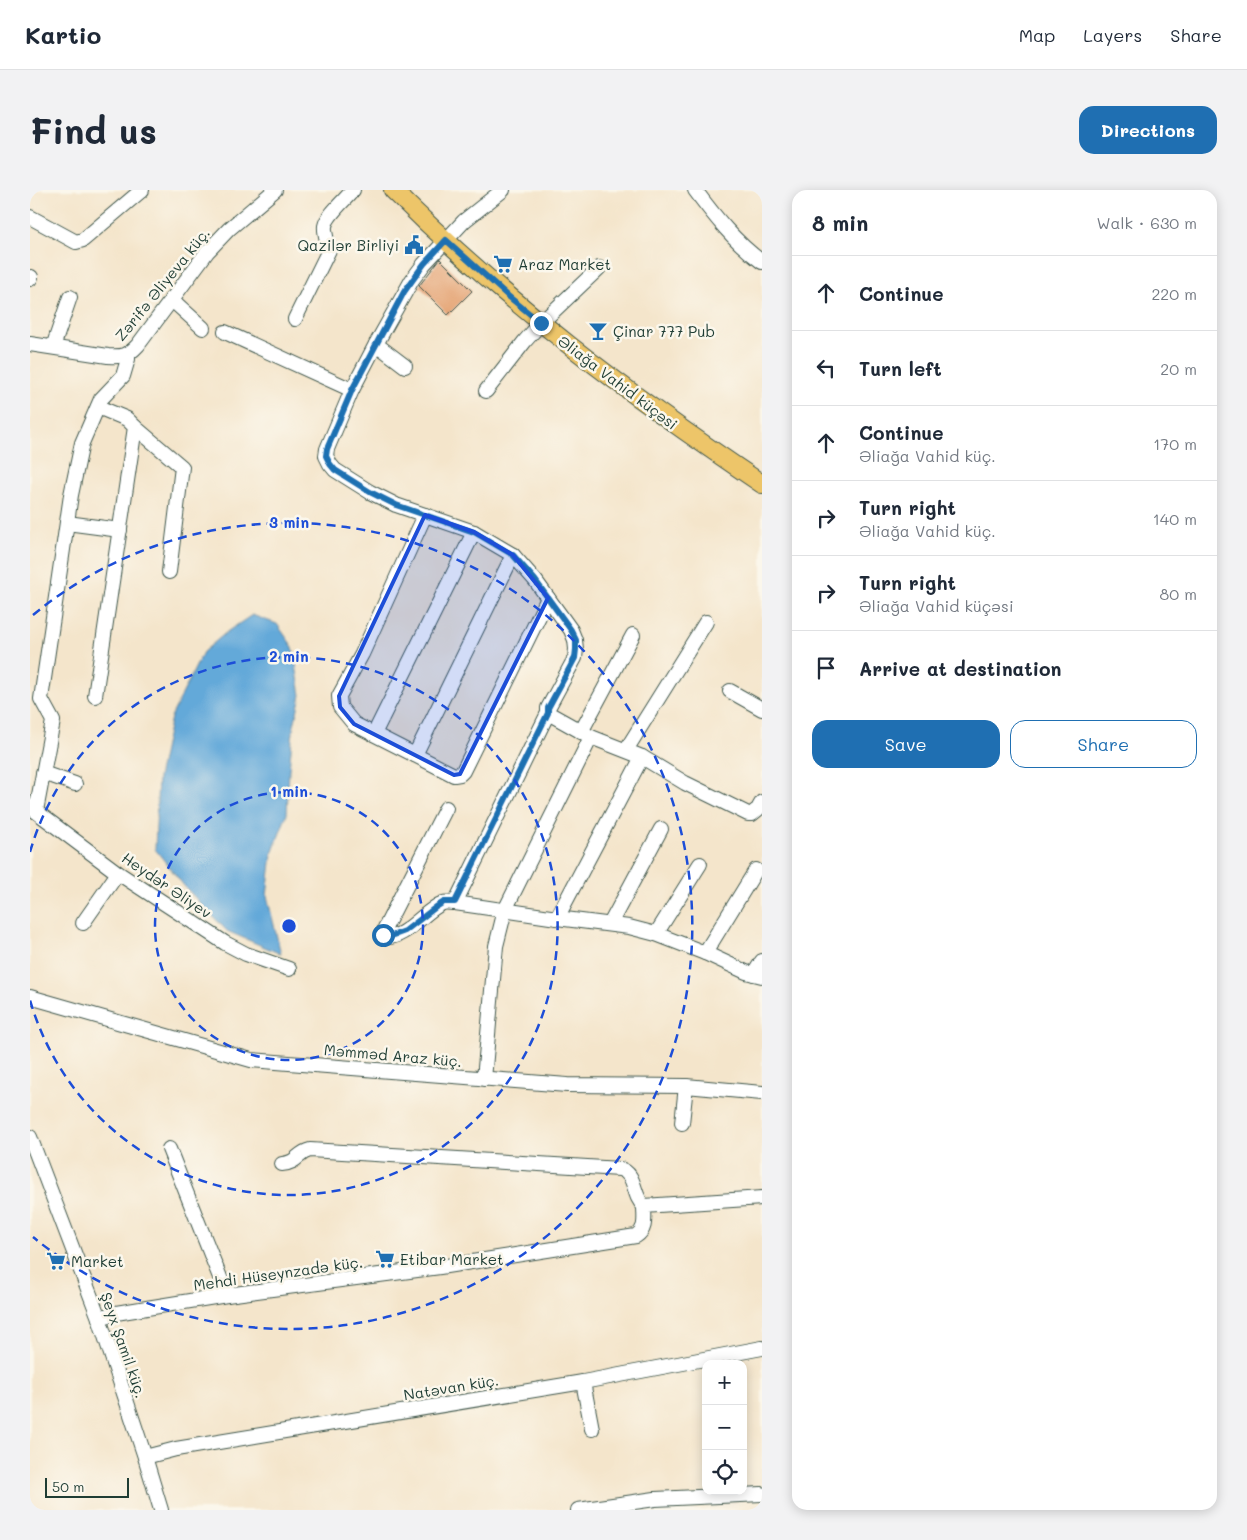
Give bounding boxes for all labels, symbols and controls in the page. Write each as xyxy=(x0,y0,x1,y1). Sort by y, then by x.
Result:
text: Kartio xyxy=(25,19,101,50)
text: Map xyxy=(1019,23,1055,47)
text: Layers xyxy=(1083,23,1142,47)
text: Share xyxy=(1170,23,1222,47)
button: Directions xyxy=(1079,106,1217,154)
text: Find us xyxy=(30,107,157,153)
text: 8 min xyxy=(812,209,868,236)
text: Walk · 630 m xyxy=(1096,212,1197,233)
street label: Zərifə Əliyeva küç. xyxy=(110,223,214,345)
public building icon: Qazilər Birliyi xyxy=(403,234,425,256)
place label: Qazilər Birliyi xyxy=(297,235,399,255)
supermarket icon: Araz Market xyxy=(492,253,514,275)
place label: Araz Market xyxy=(518,254,611,274)
icon: ahead xyxy=(812,279,840,307)
text: Continue xyxy=(859,281,944,306)
text: 220 m xyxy=(1151,283,1197,304)
route end xyxy=(530,312,553,335)
bar icon: Çinar 777 Pub xyxy=(587,320,609,342)
place label: Çinar 777 Pub xyxy=(613,321,715,341)
street label: Əliağa Vahid küçəsi xyxy=(554,330,682,434)
icon: left xyxy=(812,354,840,382)
text: Turn left xyxy=(859,356,942,381)
text: 20 m xyxy=(1160,358,1197,379)
text: Continue xyxy=(859,420,944,445)
icon: ahead xyxy=(812,429,840,457)
text: 170 m xyxy=(1153,433,1197,454)
text: Əliağa Vahid küç. xyxy=(859,445,996,466)
text: Turn right xyxy=(859,495,956,520)
icon: right xyxy=(812,504,840,532)
text: 140 m xyxy=(1153,508,1197,529)
text: 3 min xyxy=(269,512,309,532)
text: Əliağa Vahid küç. xyxy=(859,520,996,541)
text: Turn right xyxy=(859,570,956,595)
icon: right xyxy=(812,579,840,607)
text: 80 m xyxy=(1160,583,1197,604)
text: Əliağa Vahid küçəsi xyxy=(859,595,1014,616)
text: 2 min xyxy=(269,646,309,666)
icon: arrive xyxy=(812,654,840,682)
text: Arrive at destination xyxy=(859,656,1062,681)
button: Save xyxy=(812,720,1000,768)
button: Share xyxy=(1010,720,1197,768)
text: 1 min xyxy=(270,781,308,801)
street label: Heydər Əliyev xyxy=(118,848,216,922)
centre of rings xyxy=(280,917,298,935)
route start xyxy=(372,924,395,947)
street label: Məmməd Araz küç. xyxy=(323,1039,463,1071)
supermarket icon: Etibar Market xyxy=(374,1248,396,1270)
place label: Etibar Market xyxy=(400,1249,504,1269)
supermarket icon: Market xyxy=(45,1250,67,1272)
place label: Market xyxy=(71,1251,124,1271)
street label: Mehdi Hüseynzadə küç. xyxy=(192,1251,364,1295)
street label: Şeyx Şamil küç. xyxy=(97,1290,151,1400)
map controls xyxy=(702,1360,747,1495)
button: + xyxy=(702,1360,747,1405)
street label: Natəvan küç. xyxy=(402,1370,500,1404)
button: − xyxy=(702,1405,747,1450)
button: locate xyxy=(702,1450,747,1495)
scale bar xyxy=(45,1475,129,1498)
text: 50 m xyxy=(52,1477,84,1496)

